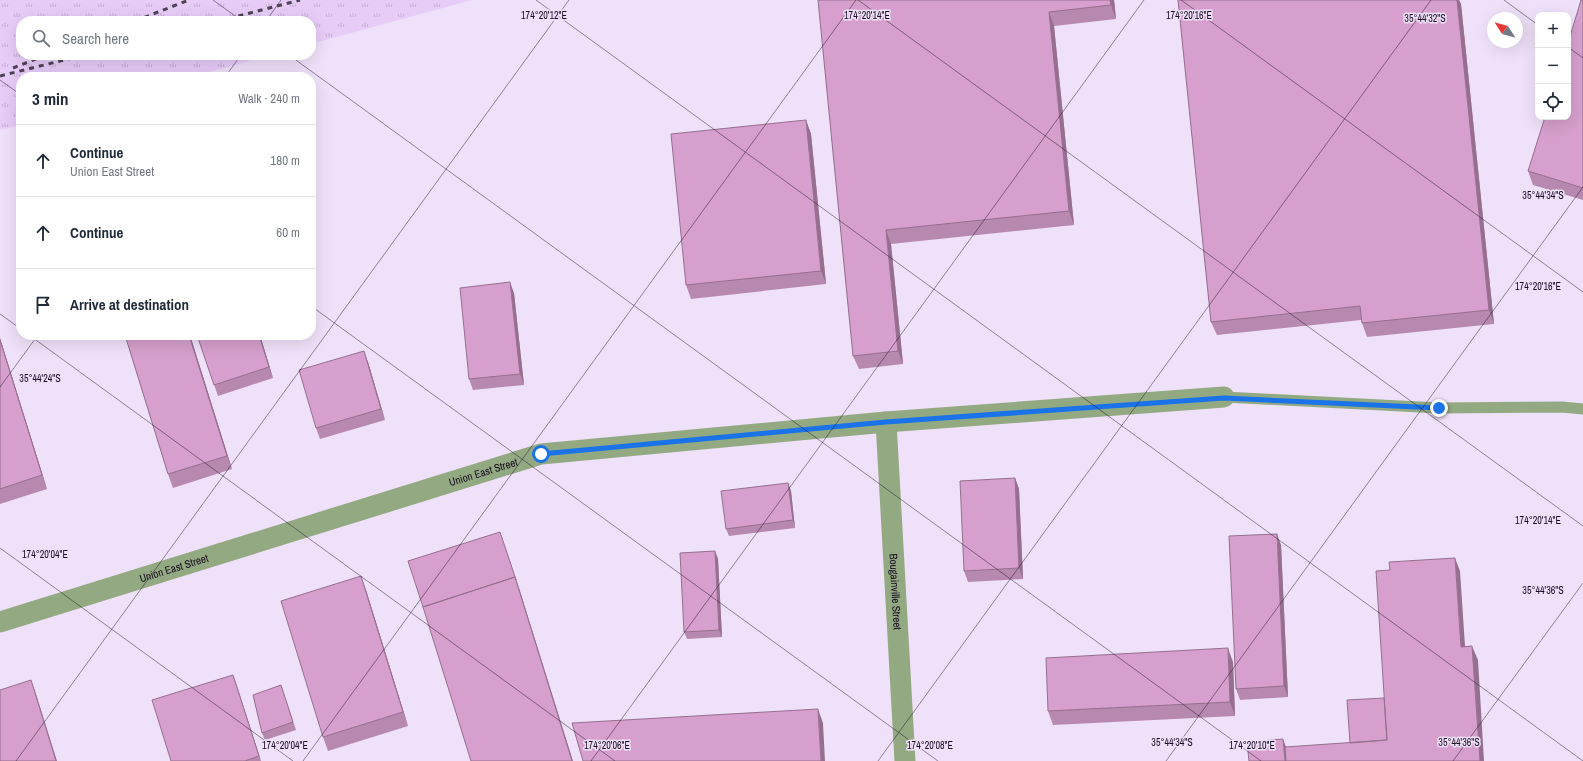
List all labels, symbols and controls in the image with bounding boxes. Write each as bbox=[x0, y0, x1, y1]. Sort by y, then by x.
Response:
text: 174°20'12"E bbox=[521, 9, 567, 22]
text: 174°20'14"E bbox=[844, 9, 890, 22]
text: 174°20'16"E bbox=[1166, 9, 1212, 22]
text: 35°44'32"S bbox=[1404, 12, 1446, 25]
north arrow bbox=[1487, 12, 1523, 48]
map controls bbox=[1535, 12, 1571, 120]
button: + bbox=[1535, 12, 1571, 48]
search box bbox=[16, 16, 316, 60]
icon: search bbox=[30, 27, 52, 49]
text: Search here bbox=[62, 28, 129, 49]
button: − bbox=[1535, 48, 1571, 84]
button: locate bbox=[1535, 84, 1571, 120]
text: 3 min bbox=[32, 87, 68, 110]
text: Walk · 240 m bbox=[238, 90, 300, 107]
text: Continue bbox=[70, 142, 123, 163]
icon: ahead bbox=[32, 150, 54, 172]
text: 180 m bbox=[270, 152, 300, 169]
text: Union East Street bbox=[70, 163, 154, 180]
text: 35°44'34"S bbox=[1522, 189, 1564, 202]
icon: ahead bbox=[32, 222, 54, 244]
text: Continue bbox=[70, 222, 123, 243]
text: 60 m bbox=[276, 224, 300, 241]
text: 174°20'16"E bbox=[1515, 280, 1561, 293]
icon: arrive bbox=[32, 294, 54, 316]
text: Arrive at destination bbox=[70, 294, 189, 315]
text: 35°44'24"S bbox=[19, 372, 61, 385]
route end bbox=[1430, 399, 1448, 417]
route start bbox=[532, 445, 550, 463]
street label: Union East Street bbox=[447, 455, 520, 489]
text: 174°20'14"E bbox=[1515, 514, 1561, 527]
text: 174°20'04"E bbox=[22, 548, 68, 561]
street label: Union East Street bbox=[138, 551, 210, 585]
street label: Bougainville Street bbox=[886, 553, 905, 631]
text: 35°44'36"S bbox=[1522, 584, 1564, 597]
text: 35°44'34"S bbox=[1151, 736, 1193, 749]
text: 35°44'36"S bbox=[1438, 736, 1480, 749]
text: 174°20'04"E bbox=[262, 739, 308, 752]
text: 174°20'06"E bbox=[584, 739, 630, 752]
text: 174°20'08"E bbox=[907, 739, 953, 752]
text: 174°20'10"E bbox=[1229, 739, 1275, 752]

